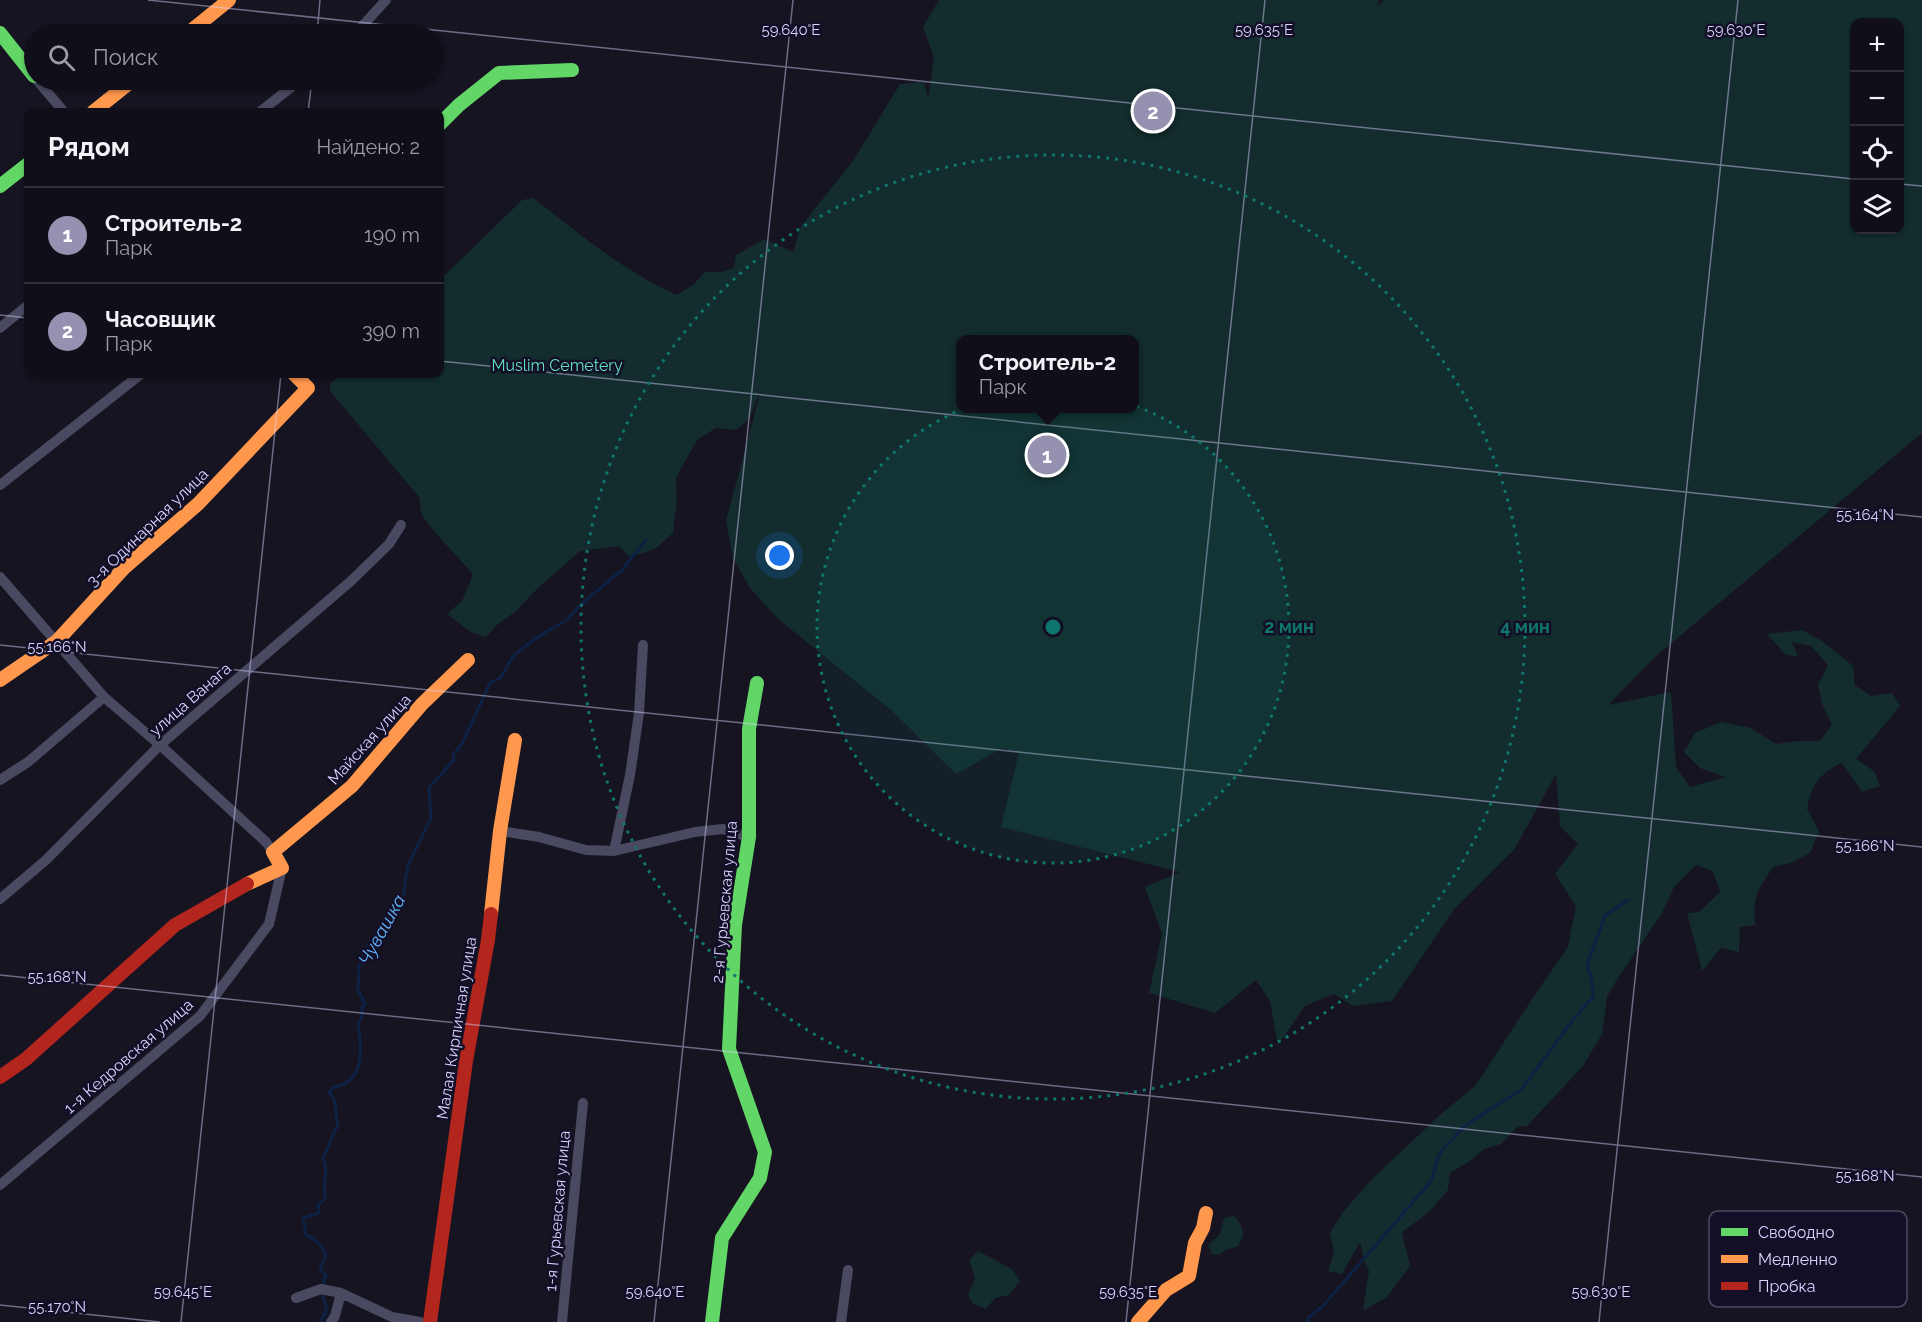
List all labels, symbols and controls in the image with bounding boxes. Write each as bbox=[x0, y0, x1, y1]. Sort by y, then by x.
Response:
map controls bbox=[1850, 18, 1904, 234]
button: + bbox=[1850, 18, 1904, 72]
text: 59.640°E bbox=[761, 21, 821, 39]
text: 59.635°E bbox=[1235, 21, 1293, 39]
text: 59.630°E bbox=[1707, 21, 1765, 39]
search box bbox=[24, 24, 444, 90]
icon: search bbox=[45, 41, 78, 74]
text: Поиск bbox=[93, 44, 158, 70]
button: − bbox=[1850, 72, 1904, 126]
pin: 2 bbox=[1134, 88, 1172, 134]
button: locate bbox=[1850, 126, 1904, 180]
text: Рядом bbox=[48, 132, 130, 162]
text: Найдено: 2 bbox=[316, 135, 420, 159]
button: layers bbox=[1850, 180, 1904, 234]
text: Строитель-2 bbox=[105, 210, 242, 236]
text: 1 bbox=[63, 223, 72, 247]
text: 190 m bbox=[364, 223, 420, 247]
text: Парк bbox=[105, 236, 153, 260]
text: Часовщик bbox=[105, 306, 216, 332]
text: 2 bbox=[62, 319, 73, 343]
text: 390 m bbox=[362, 319, 420, 343]
text: Парк bbox=[105, 332, 153, 356]
popup bbox=[956, 335, 1139, 413]
text: Строитель-2 bbox=[979, 349, 1116, 375]
park label: Muslim Cemetery bbox=[491, 356, 623, 375]
text: Парк bbox=[979, 375, 1027, 399]
pin: 1 bbox=[1028, 432, 1066, 478]
street label: 3-я Одинарная улица bbox=[83, 464, 212, 590]
text: 55.164°N bbox=[1836, 506, 1894, 524]
your location bbox=[765, 541, 794, 570]
text: 2 мин bbox=[1264, 616, 1314, 637]
text: 4 мин bbox=[1500, 616, 1550, 637]
centre of rings bbox=[1043, 617, 1063, 637]
text: 55.166°N bbox=[27, 638, 87, 656]
street label: улица Ванага bbox=[146, 659, 235, 740]
street label: Майская улица bbox=[324, 690, 415, 788]
street label: 2-я Гурьевская улица bbox=[708, 820, 741, 984]
text: 55.166°N bbox=[1835, 837, 1895, 855]
water label: Чувашка bbox=[354, 891, 410, 969]
street label: Малая Кирпичная улица bbox=[433, 935, 480, 1121]
text: 55.168°N bbox=[27, 968, 87, 986]
street label: 1-я Кедровская улица bbox=[60, 995, 197, 1118]
street label: 1-я Гурьевская улица bbox=[541, 1130, 574, 1292]
text: 55.168°N bbox=[1835, 1167, 1895, 1185]
legend bbox=[1709, 1211, 1907, 1307]
text: Свободно bbox=[1758, 1223, 1834, 1242]
text: Медленно bbox=[1758, 1250, 1837, 1269]
text: Пробка bbox=[1758, 1277, 1816, 1296]
text: 59.645°E bbox=[154, 1283, 212, 1301]
text: 59.640°E bbox=[625, 1283, 685, 1301]
text: 59.635°E bbox=[1099, 1283, 1157, 1301]
text: 59.630°E bbox=[1572, 1283, 1630, 1301]
text: 55.170°N bbox=[28, 1298, 86, 1316]

